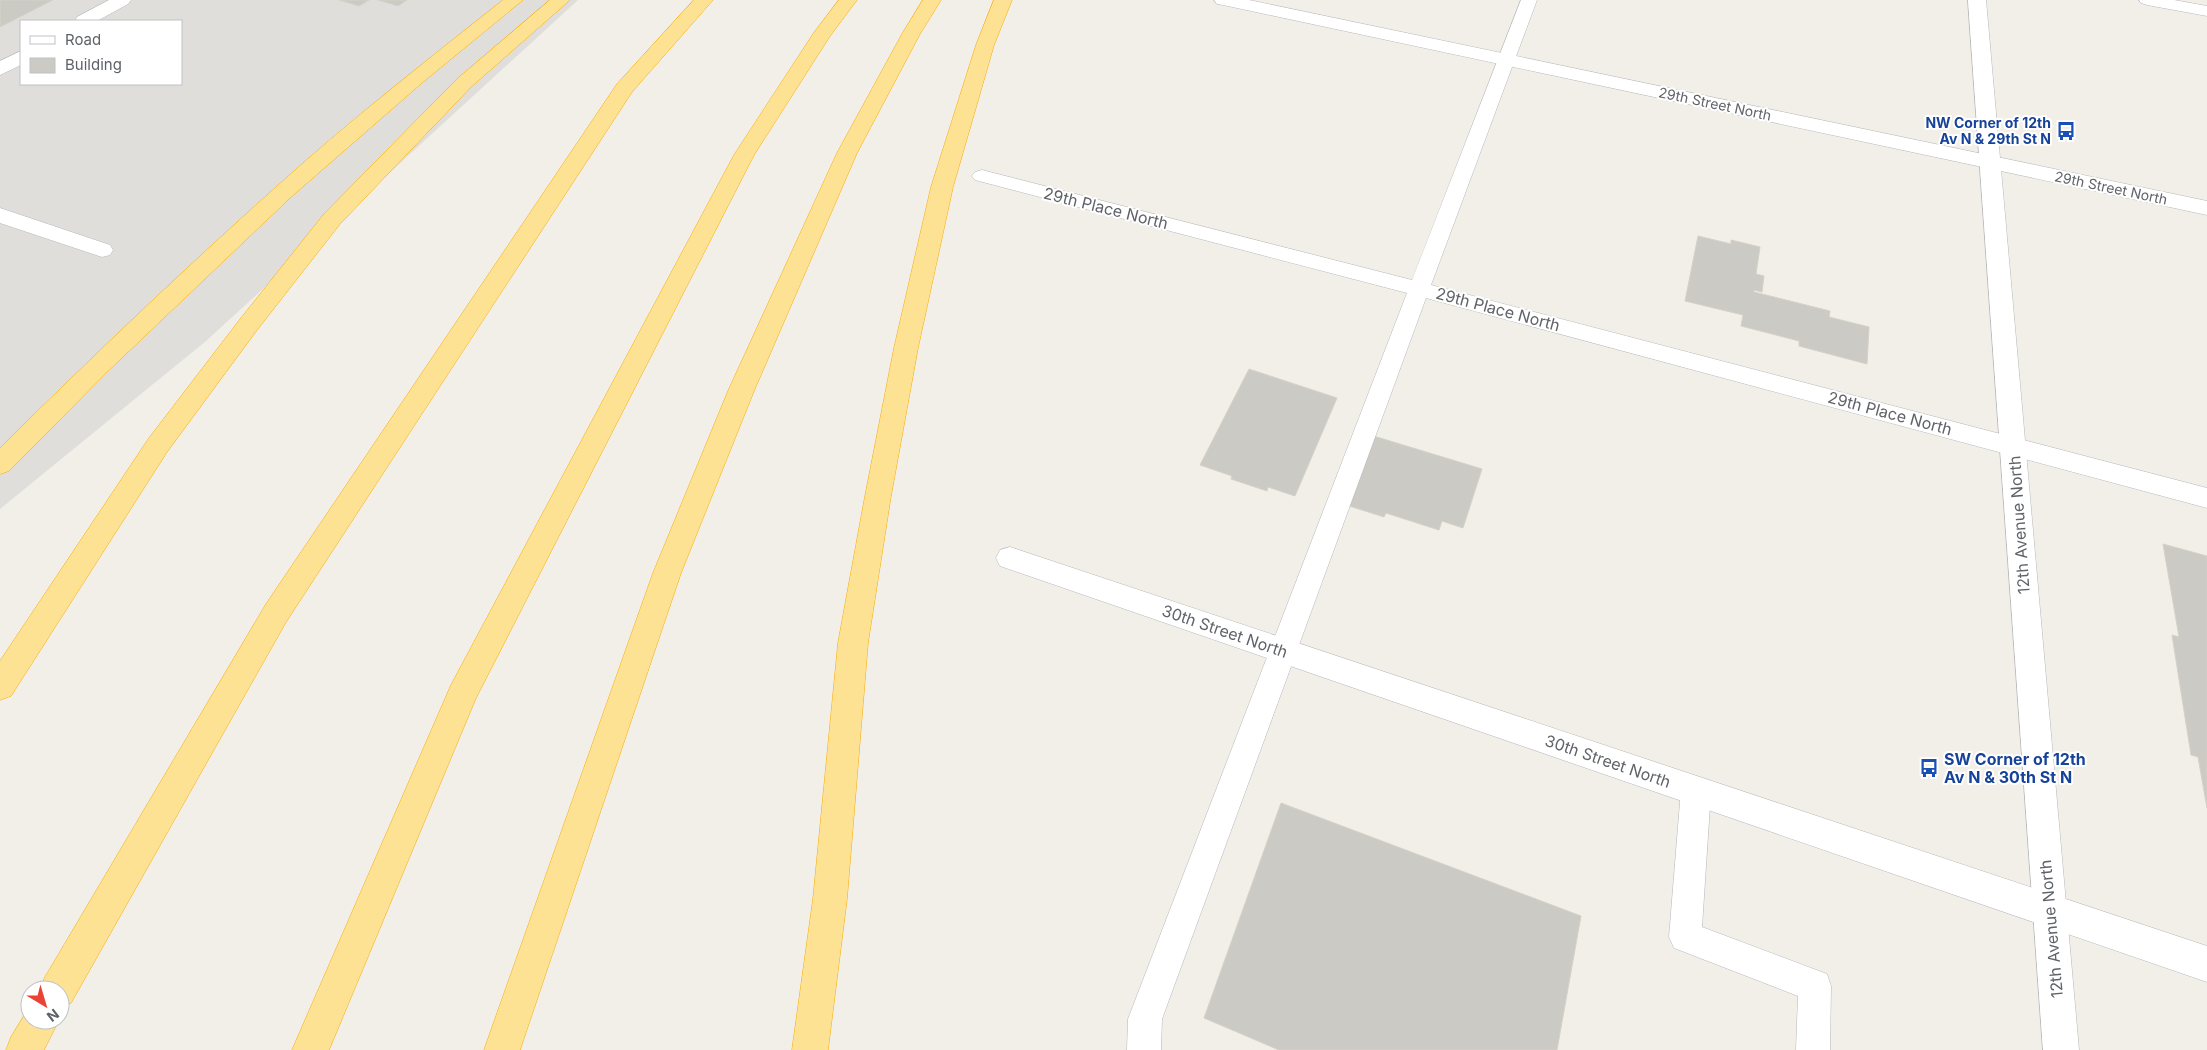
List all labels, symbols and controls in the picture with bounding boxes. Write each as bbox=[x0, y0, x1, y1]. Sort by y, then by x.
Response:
legend bbox=[20, 20, 182, 85]
text: Road bbox=[65, 30, 101, 49]
text: Building bbox=[65, 55, 122, 74]
street label: 29th Street North bbox=[1657, 83, 1773, 124]
place label: NW Corner of 12th Av N & 29th St N bbox=[1925, 114, 2051, 147]
bus stop icon: NW Corner of 12th Av N & 29th St N bbox=[2055, 120, 2077, 142]
street label: 29th Street North bbox=[2053, 167, 2169, 208]
street label: 29th Place North bbox=[1042, 183, 1170, 233]
street label: 29th Place North bbox=[1434, 283, 1562, 335]
street label: 29th Place North bbox=[1826, 387, 1954, 439]
street label: 12th Avenue North bbox=[2004, 455, 2034, 595]
street label: 30th Street North bbox=[1159, 600, 1291, 662]
street label: 30th Street North bbox=[1542, 730, 1674, 792]
place label: SW Corner of 12th Av N & 30th St N bbox=[1944, 749, 2086, 787]
bus stop icon: SW Corner of 12th Av N & 30th St N bbox=[1918, 757, 1940, 779]
street label: 12th Avenue North bbox=[2035, 859, 2067, 999]
north arrow bbox=[20, 980, 70, 1030]
text: N bbox=[44, 1006, 63, 1026]

